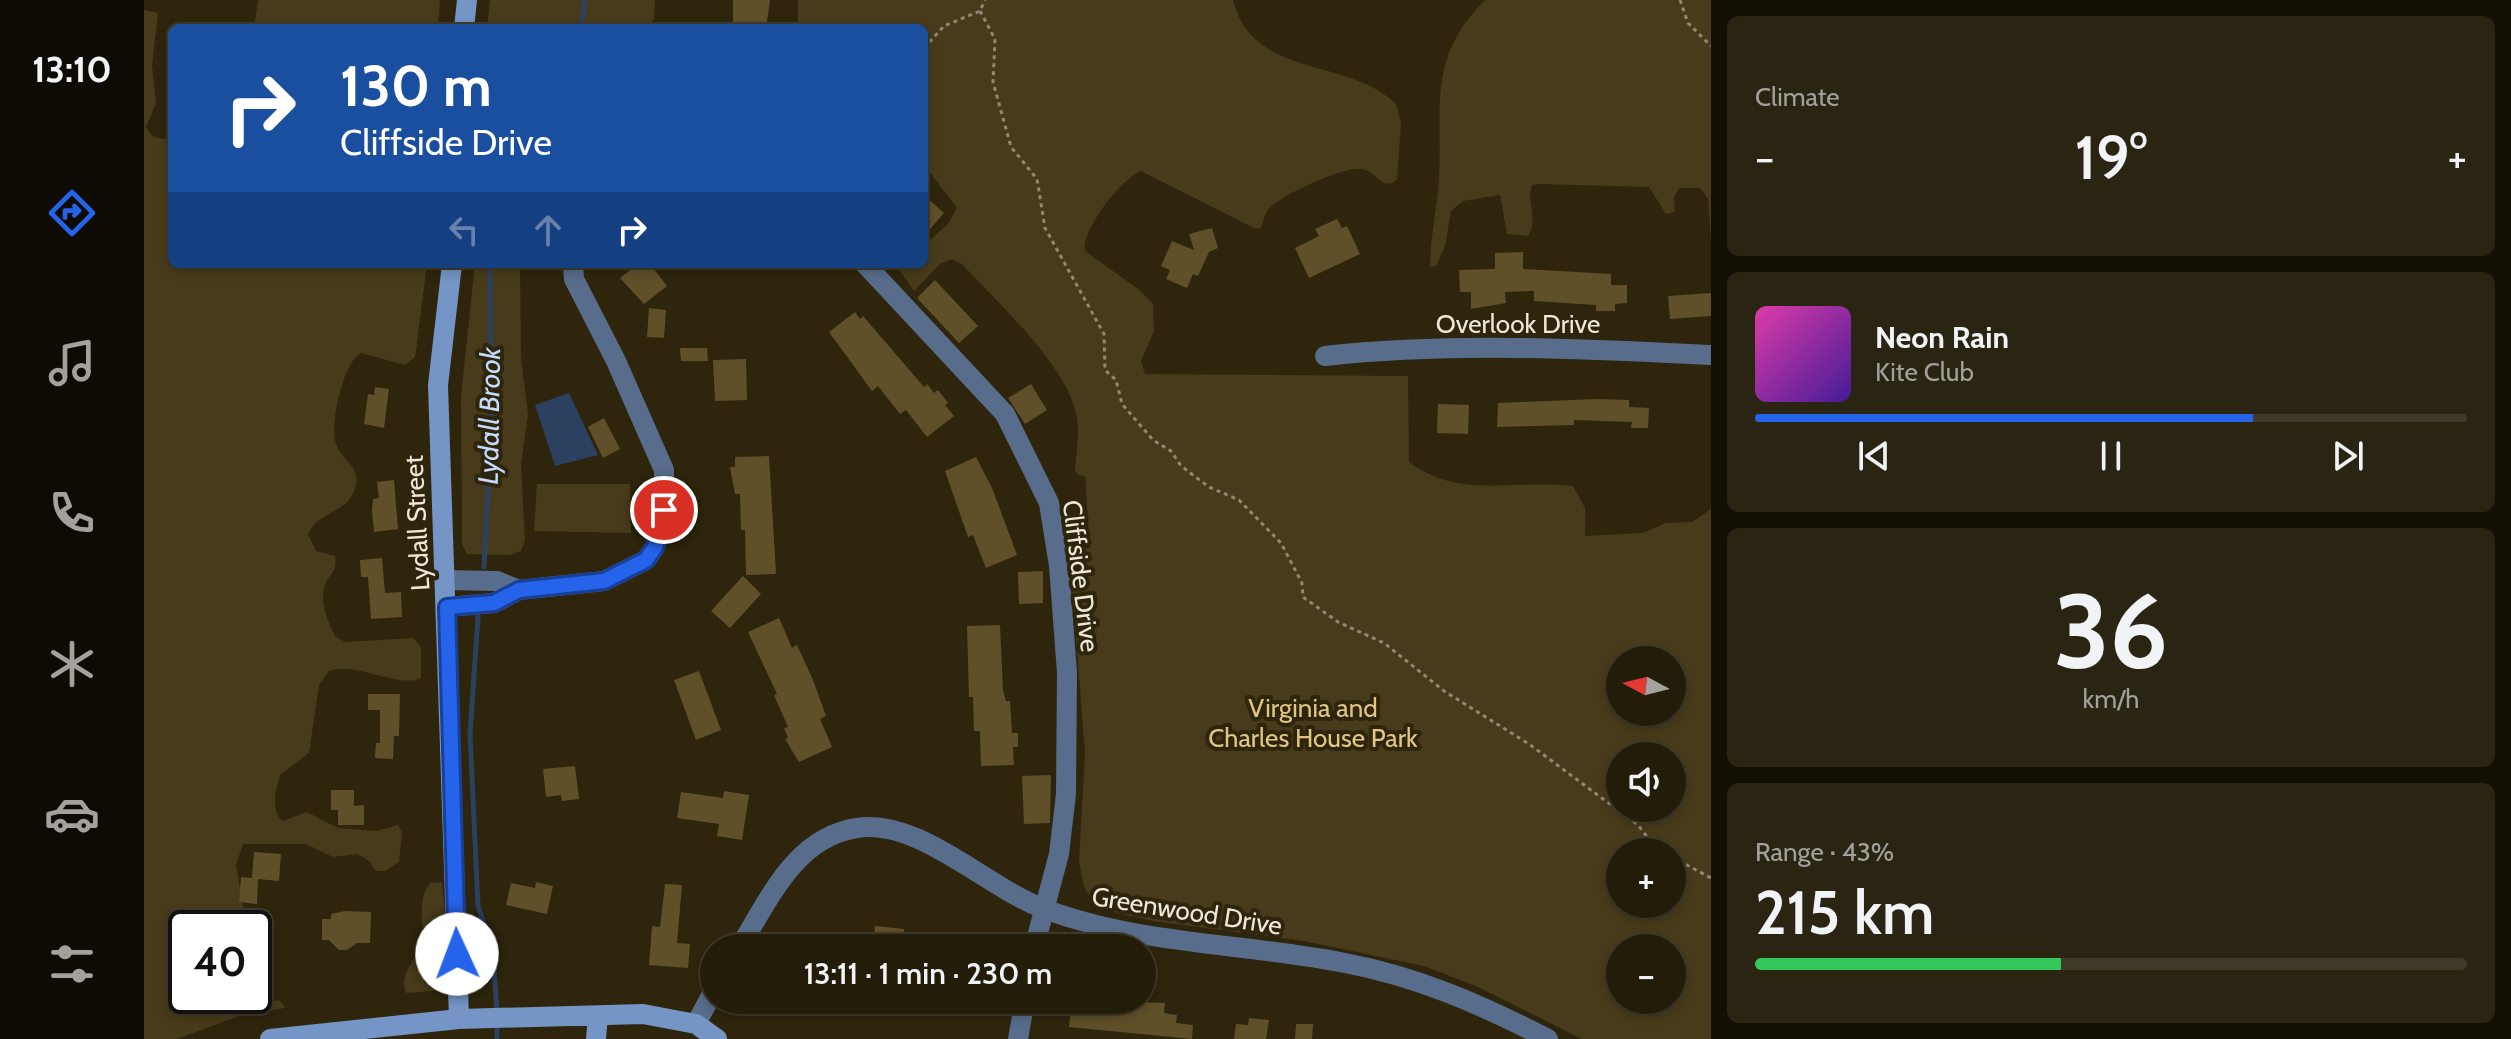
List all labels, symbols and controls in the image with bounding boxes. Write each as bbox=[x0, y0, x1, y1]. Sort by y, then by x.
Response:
text: 13:10 bbox=[32, 47, 112, 91]
text: 130 m bbox=[340, 52, 492, 120]
icon: right bbox=[208, 56, 312, 160]
text: Climate bbox=[1755, 81, 1840, 113]
text: Cliffside Drive bbox=[340, 120, 552, 164]
text: 19° bbox=[2075, 121, 2147, 194]
text: − bbox=[1755, 131, 1774, 184]
text: + bbox=[2448, 131, 2467, 184]
icon: directions bbox=[44, 185, 100, 241]
icon: left bbox=[442, 208, 486, 252]
icon: ahead bbox=[526, 208, 570, 252]
icon: right bbox=[610, 208, 654, 252]
street label: Overlook Drive bbox=[1436, 308, 1600, 340]
text: Neon Rain bbox=[1875, 319, 2009, 356]
icon: music bbox=[44, 335, 100, 391]
water label: Lydall Brook bbox=[471, 346, 507, 485]
text: Kite Club bbox=[1875, 356, 1974, 388]
icon: previous bbox=[1852, 434, 1896, 478]
icon: pause bbox=[2089, 434, 2133, 478]
icon: next bbox=[2326, 434, 2370, 478]
street label: Lydall Street bbox=[397, 454, 437, 592]
pin bbox=[630, 476, 698, 544]
icon: phone bbox=[44, 485, 100, 541]
icon: arrive bbox=[642, 488, 686, 532]
street label: Cliffside Drive bbox=[1056, 498, 1106, 654]
text: 36 bbox=[2054, 568, 2168, 694]
icon: climate bbox=[44, 636, 100, 692]
north arrow bbox=[1606, 646, 1686, 726]
map controls bbox=[1606, 646, 1686, 1014]
text: km/h bbox=[2083, 683, 2139, 715]
park label: Virginia and Charles House Park bbox=[1208, 692, 1418, 754]
button: sound bbox=[1606, 742, 1686, 822]
icon: car bbox=[44, 786, 100, 842]
text: Range · 43% bbox=[1755, 836, 1894, 868]
button: + bbox=[1606, 838, 1686, 918]
text: 215 km bbox=[1755, 876, 1934, 949]
street label: Greenwood Drive bbox=[1090, 880, 1284, 942]
speed limit sign: 40 bbox=[168, 910, 272, 1014]
position arrow bbox=[415, 912, 499, 996]
button: − bbox=[1606, 934, 1686, 1014]
icon: filters bbox=[44, 936, 100, 992]
text: 13:11 · 1 min · 230 m bbox=[804, 955, 1052, 992]

